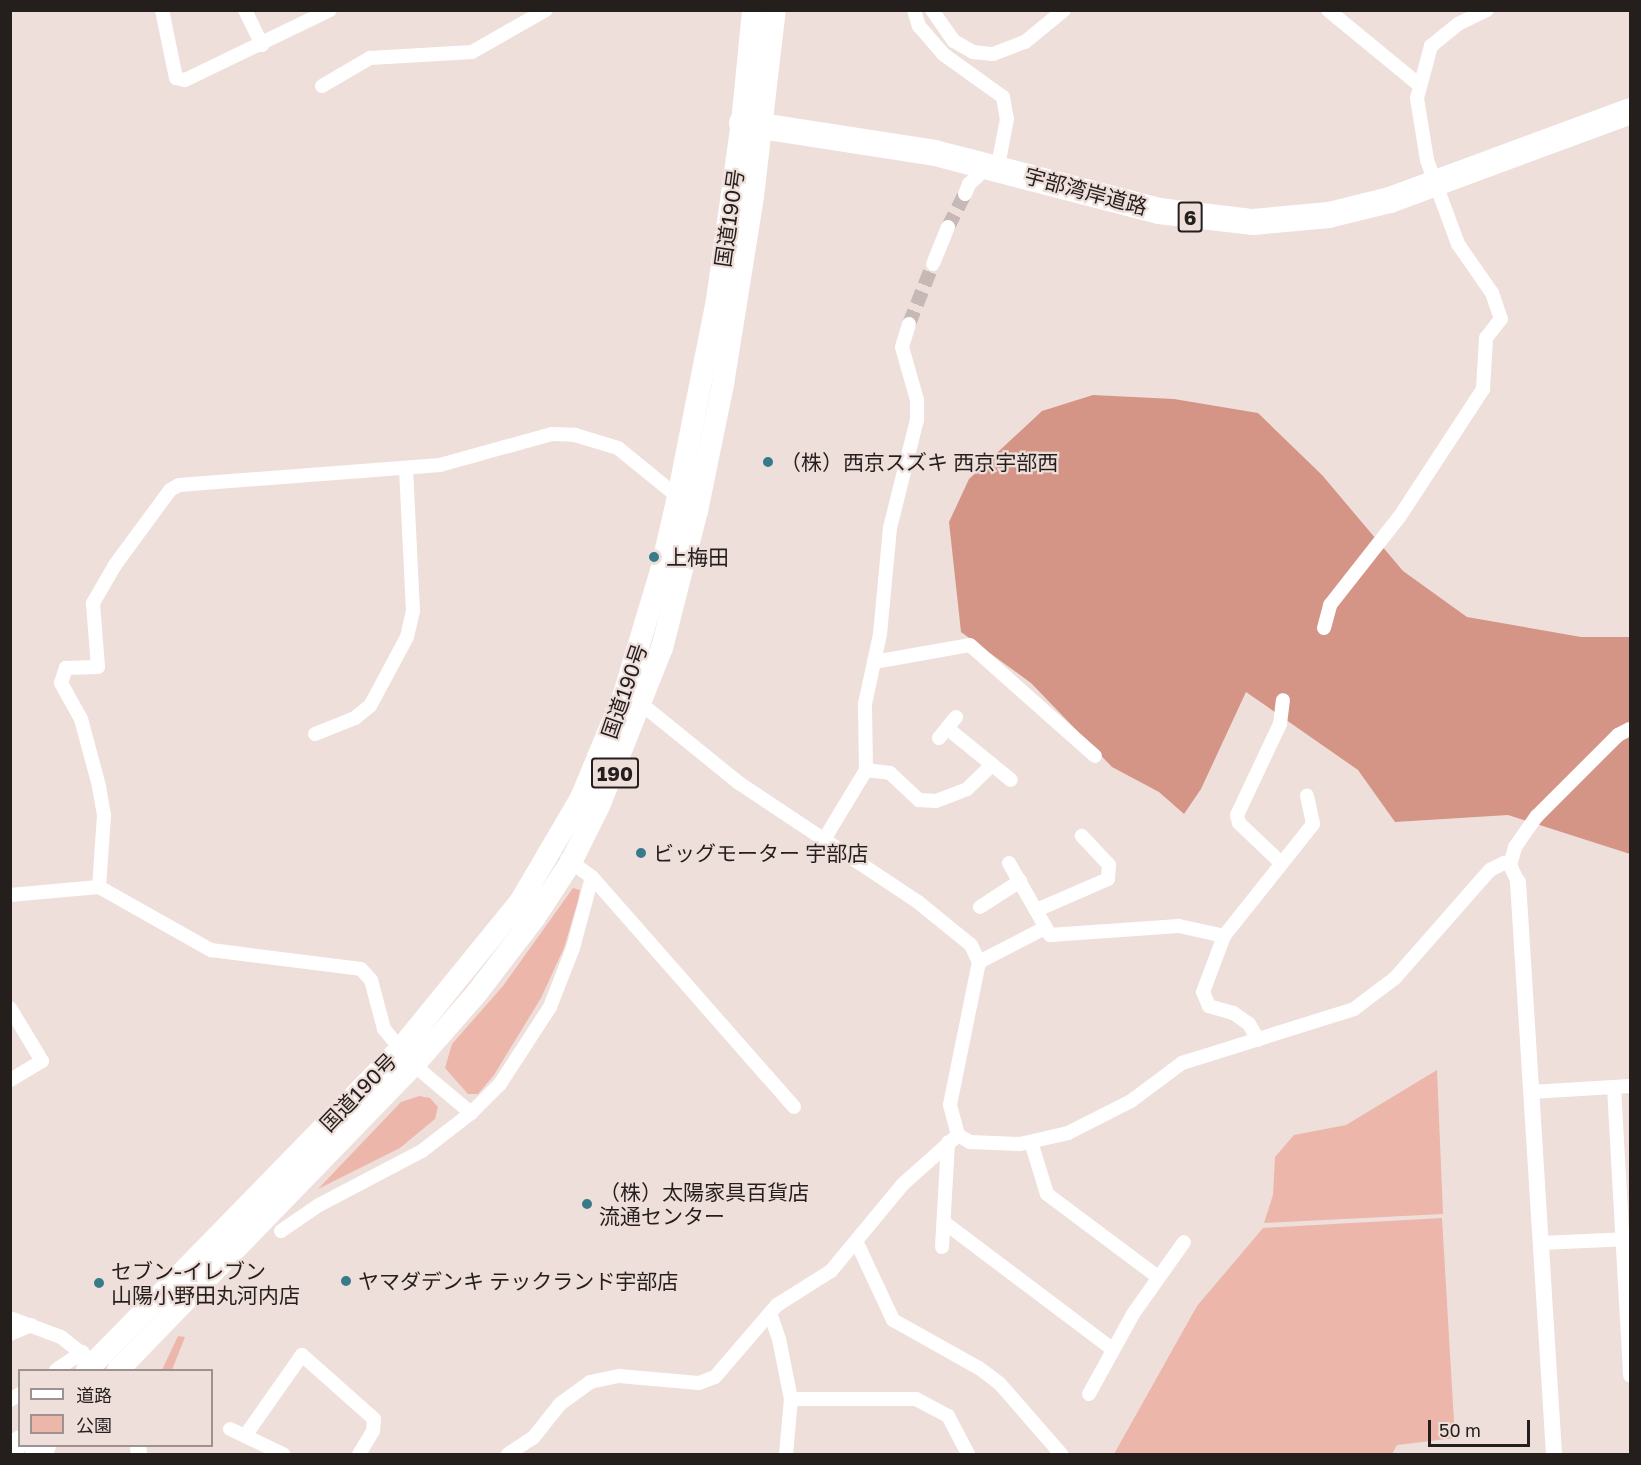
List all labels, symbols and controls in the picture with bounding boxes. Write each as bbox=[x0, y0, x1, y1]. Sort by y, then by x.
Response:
street label: 宇部湾岸道路 bbox=[1022, 163, 1150, 219]
street label: 国道190号 bbox=[710, 167, 748, 269]
road number: 6 bbox=[1176, 200, 1204, 234]
place label: （株）西京スズキ 西京宇部西 bbox=[780, 449, 1058, 475]
marker: （株）西京スズキ 西京宇部西 bbox=[761, 455, 775, 469]
place label: 上梅田 bbox=[666, 544, 729, 570]
marker: 上梅田 bbox=[647, 550, 661, 564]
street label: 国道190号 bbox=[596, 640, 652, 742]
road number: 190 bbox=[591, 756, 639, 790]
place label: ビッグモーター 宇部店 bbox=[653, 840, 868, 866]
marker: ビッグモーター 宇部店 bbox=[634, 846, 648, 860]
street label: 国道190号 bbox=[315, 1048, 401, 1136]
place label: （株）太陽家具百貨店 流通センター bbox=[599, 1179, 809, 1229]
marker: （株）太陽家具百貨店 流通センター bbox=[580, 1197, 594, 1211]
place label: セブン-イレブン 山陽小野田丸河内店 bbox=[111, 1258, 300, 1308]
place label: ヤマダデンキ テックランド宇部店 bbox=[358, 1268, 678, 1294]
marker: ヤマダデンキ テックランド宇部店 bbox=[339, 1274, 353, 1288]
marker: セブン-イレブン 山陽小野田丸河内店 bbox=[92, 1276, 106, 1290]
legend bbox=[18, 1369, 213, 1447]
text: 道路 bbox=[76, 1384, 112, 1406]
scale bar bbox=[1431, 1408, 1533, 1446]
text: 公園 bbox=[76, 1414, 112, 1436]
text: 50 m bbox=[1439, 1419, 1481, 1441]

